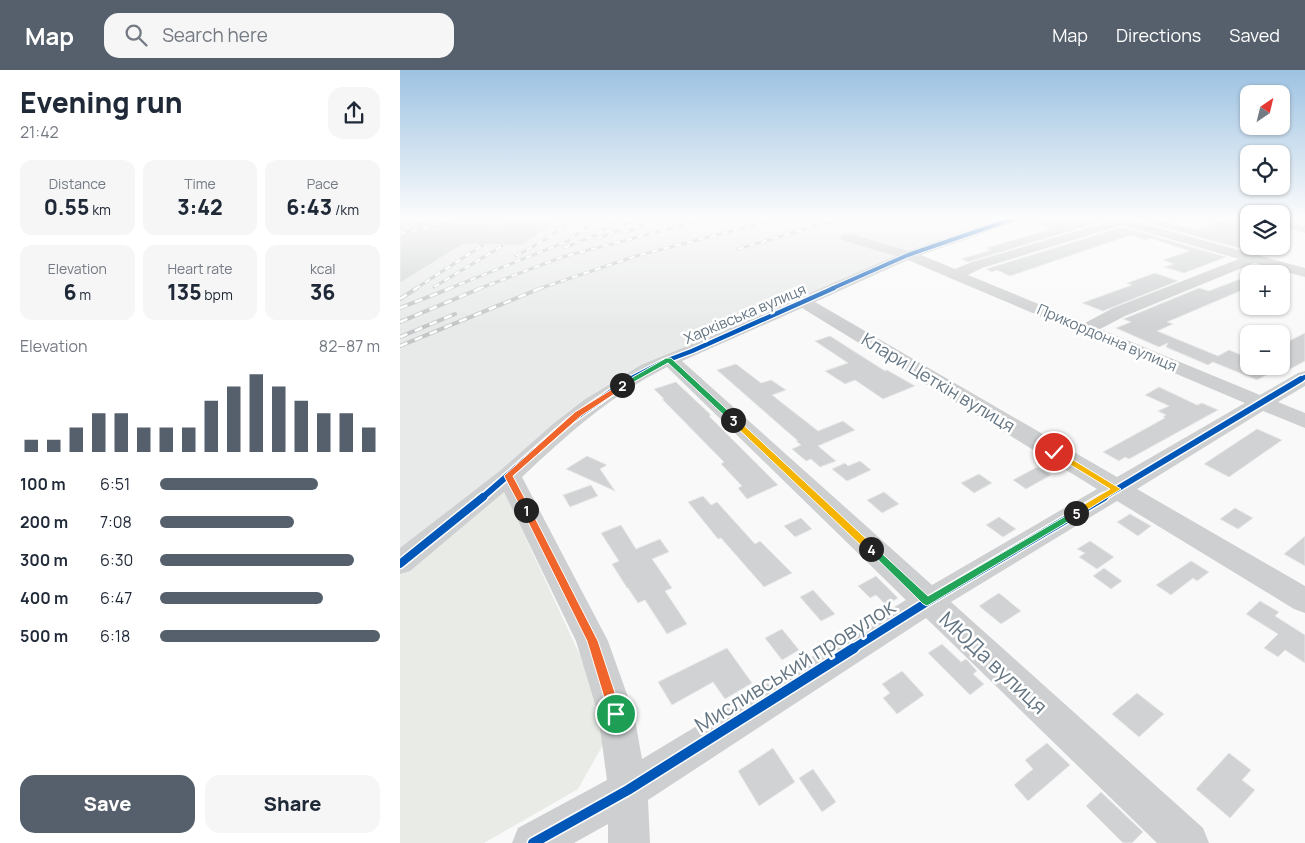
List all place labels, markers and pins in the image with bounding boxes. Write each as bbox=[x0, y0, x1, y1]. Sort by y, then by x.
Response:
pin: 2 bbox=[610, 372, 634, 398]
pin: 3 bbox=[720, 408, 746, 432]
pin bbox=[1033, 431, 1075, 473]
pin: 1 bbox=[514, 498, 538, 522]
pin: 5 bbox=[1064, 500, 1088, 526]
pin: 4 bbox=[858, 536, 884, 562]
pin bbox=[595, 693, 637, 735]

